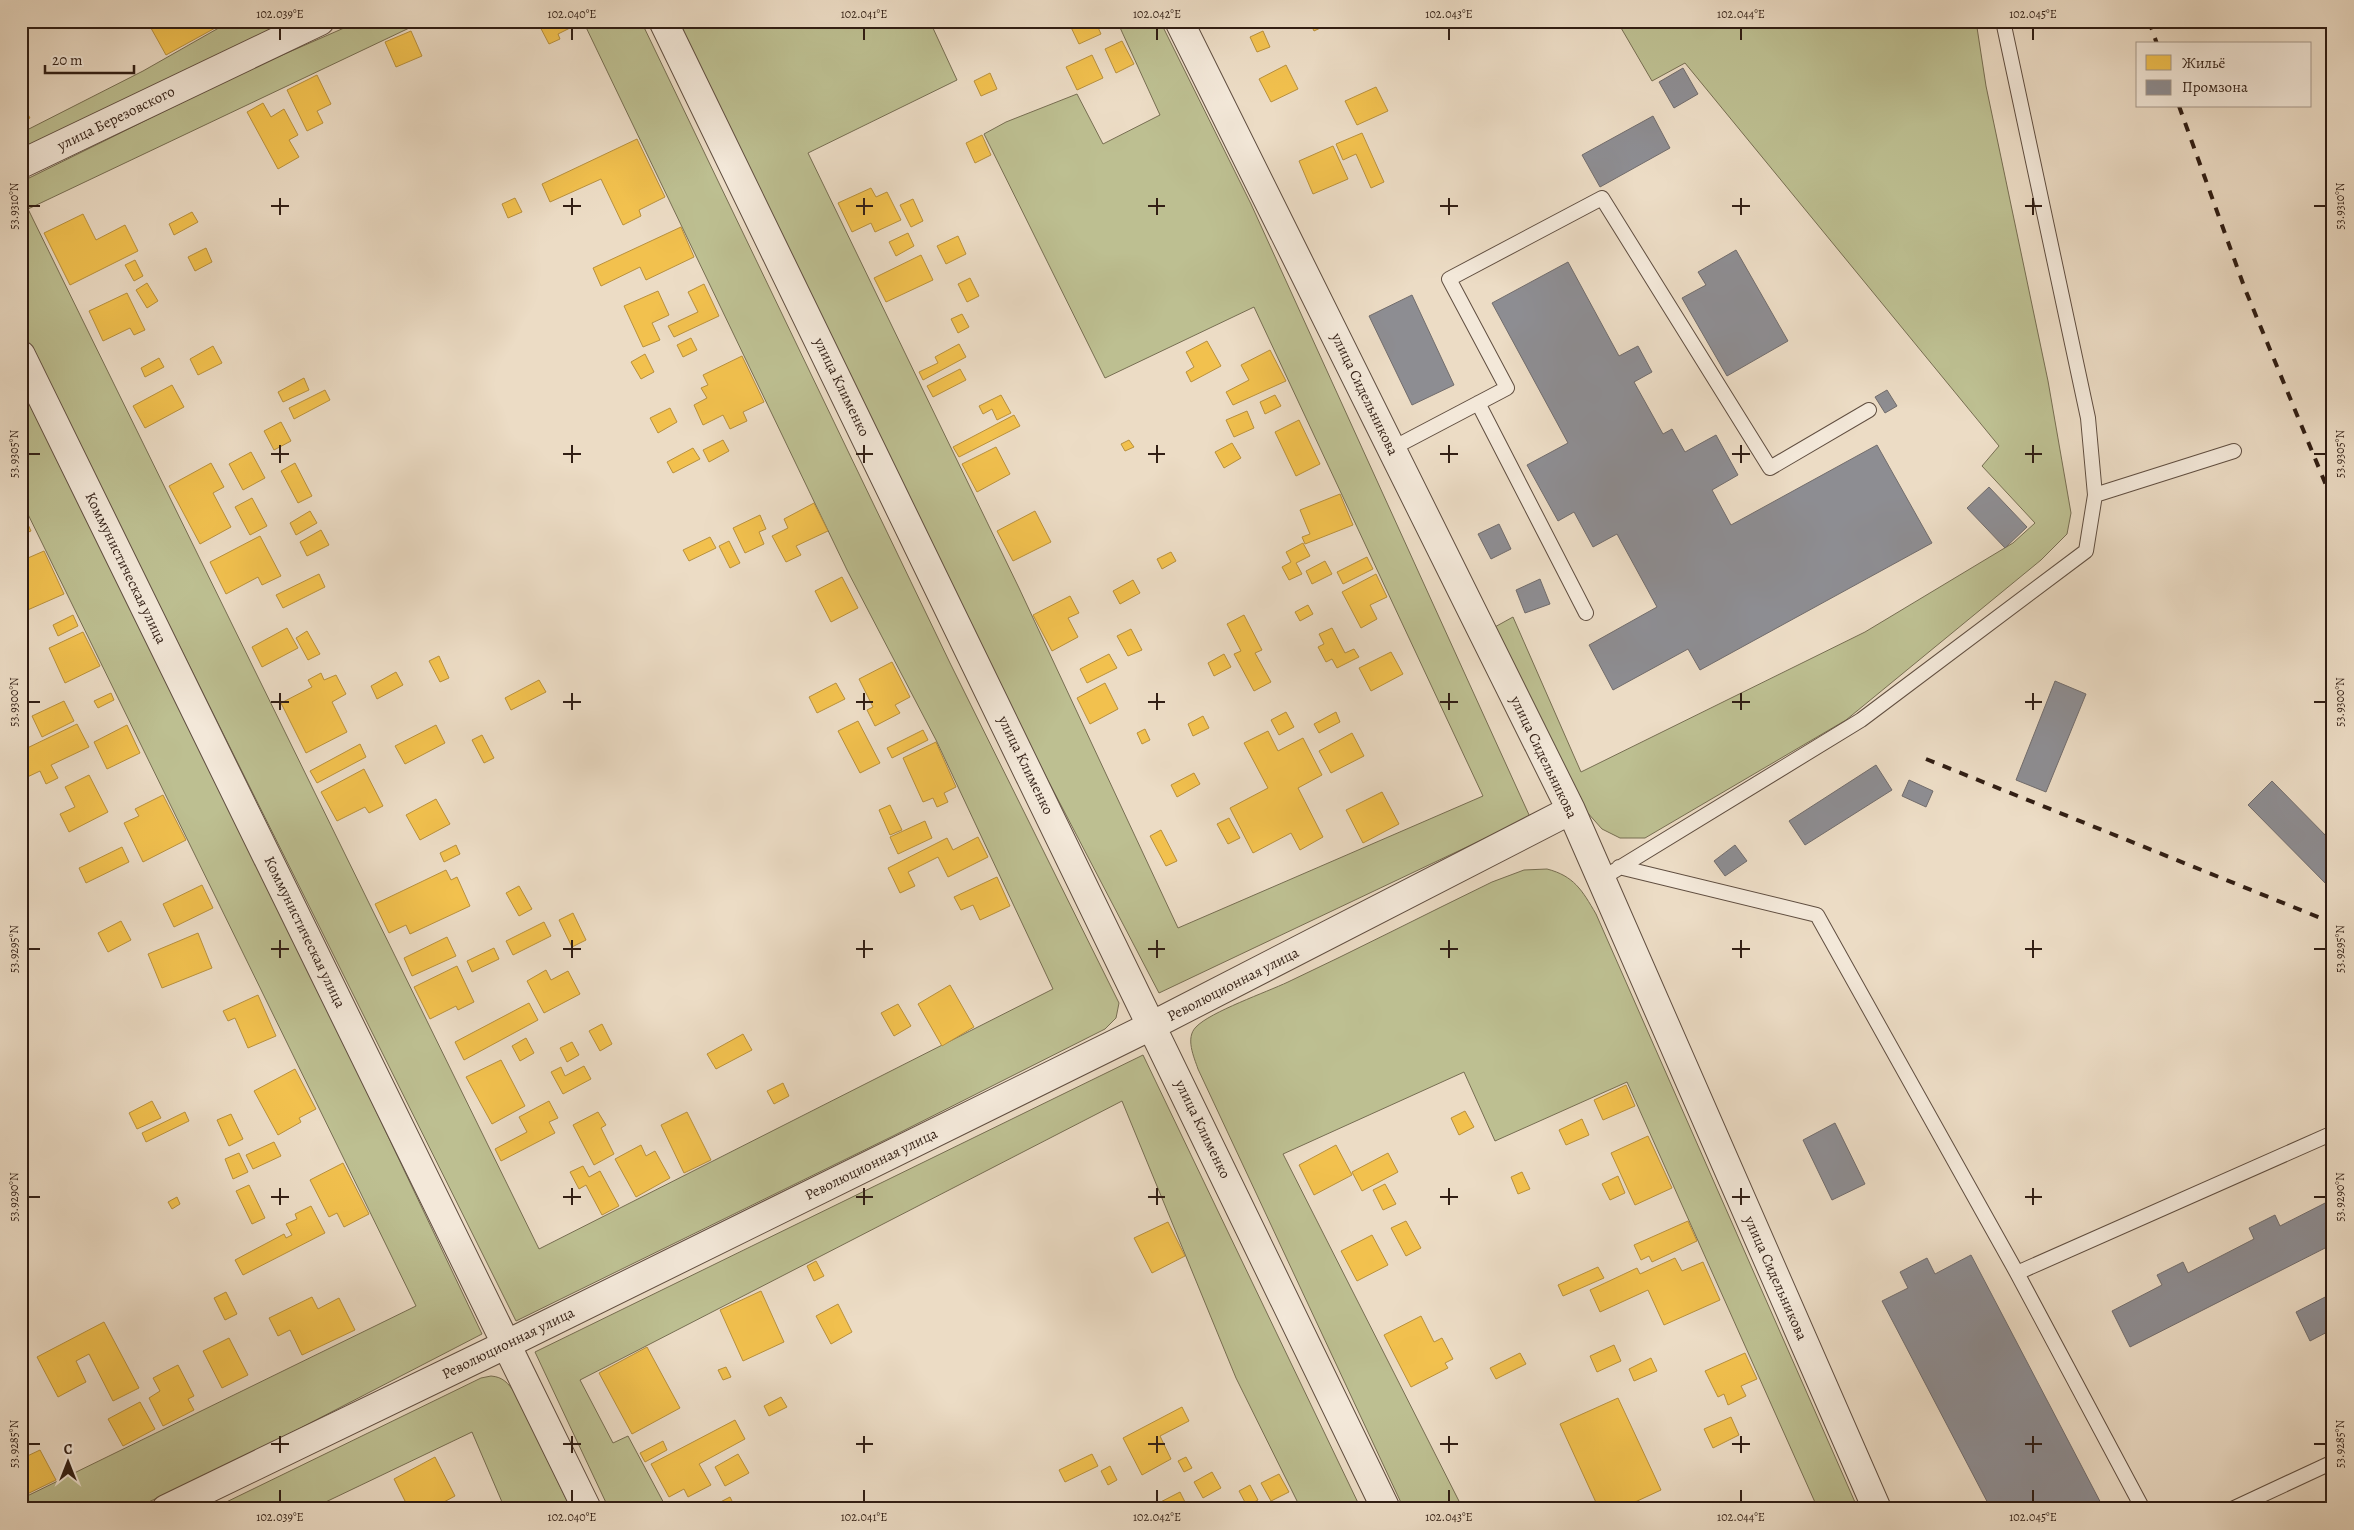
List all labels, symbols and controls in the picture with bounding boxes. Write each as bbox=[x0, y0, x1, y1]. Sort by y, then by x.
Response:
text: 102.039°E bbox=[256, 6, 304, 22]
text: 102.040°E bbox=[548, 6, 596, 22]
text: 102.041°E bbox=[841, 6, 887, 22]
text: 102.042°E bbox=[1133, 6, 1181, 22]
text: 102.043°E bbox=[1425, 6, 1473, 22]
text: 102.044°E bbox=[1717, 6, 1765, 22]
text: 102.045°E bbox=[2009, 6, 2057, 22]
scale bar bbox=[45, 42, 134, 74]
legend bbox=[2136, 42, 2312, 108]
text: 20 m bbox=[52, 50, 83, 70]
text: Жильё bbox=[2182, 53, 2225, 73]
text: Промзона bbox=[2182, 77, 2248, 97]
street label: улица Березовского bbox=[53, 81, 178, 156]
text: 53.9310°N bbox=[6, 182, 22, 230]
text: 53.9310°N bbox=[2332, 182, 2348, 230]
street label: улица Сидельникова bbox=[1326, 328, 1403, 459]
street label: улица Клименко bbox=[809, 333, 875, 440]
text: 53.9305°N bbox=[6, 430, 22, 478]
text: 53.9305°N bbox=[2332, 430, 2348, 478]
street label: Коммунистическая улица bbox=[81, 489, 172, 647]
text: 53.9300°N bbox=[6, 677, 22, 727]
text: 53.9300°N bbox=[2332, 677, 2348, 727]
street label: улица Сидельникова bbox=[1505, 691, 1582, 822]
street label: улица Клименко bbox=[993, 711, 1059, 818]
street label: Коммунистическая улица bbox=[260, 853, 351, 1011]
text: 53.9295°N bbox=[6, 925, 22, 973]
text: 53.9295°N bbox=[2332, 925, 2348, 973]
street label: Революционная улица bbox=[1164, 942, 1302, 1026]
street label: улица Клименко bbox=[1170, 1075, 1236, 1182]
street label: Революционная улица bbox=[801, 1123, 941, 1205]
text: 53.9290°N bbox=[6, 1172, 22, 1222]
text: 53.9290°N bbox=[2332, 1172, 2348, 1222]
street label: улица Сидельникова bbox=[1739, 1212, 1812, 1343]
street label: Революционная улица bbox=[438, 1302, 578, 1384]
text: 53.9285°N bbox=[6, 1420, 22, 1468]
text: 53.9285°N bbox=[2332, 1420, 2348, 1468]
north arrow bbox=[42, 1438, 92, 1488]
text: С bbox=[64, 1440, 73, 1459]
text: 102.039°E bbox=[256, 1509, 304, 1525]
text: 102.040°E bbox=[548, 1509, 596, 1525]
text: 102.041°E bbox=[841, 1509, 887, 1525]
text: 102.042°E bbox=[1133, 1509, 1181, 1525]
text: 102.043°E bbox=[1425, 1509, 1473, 1525]
text: 102.044°E bbox=[1717, 1509, 1765, 1525]
text: 102.045°E bbox=[2009, 1509, 2057, 1525]

